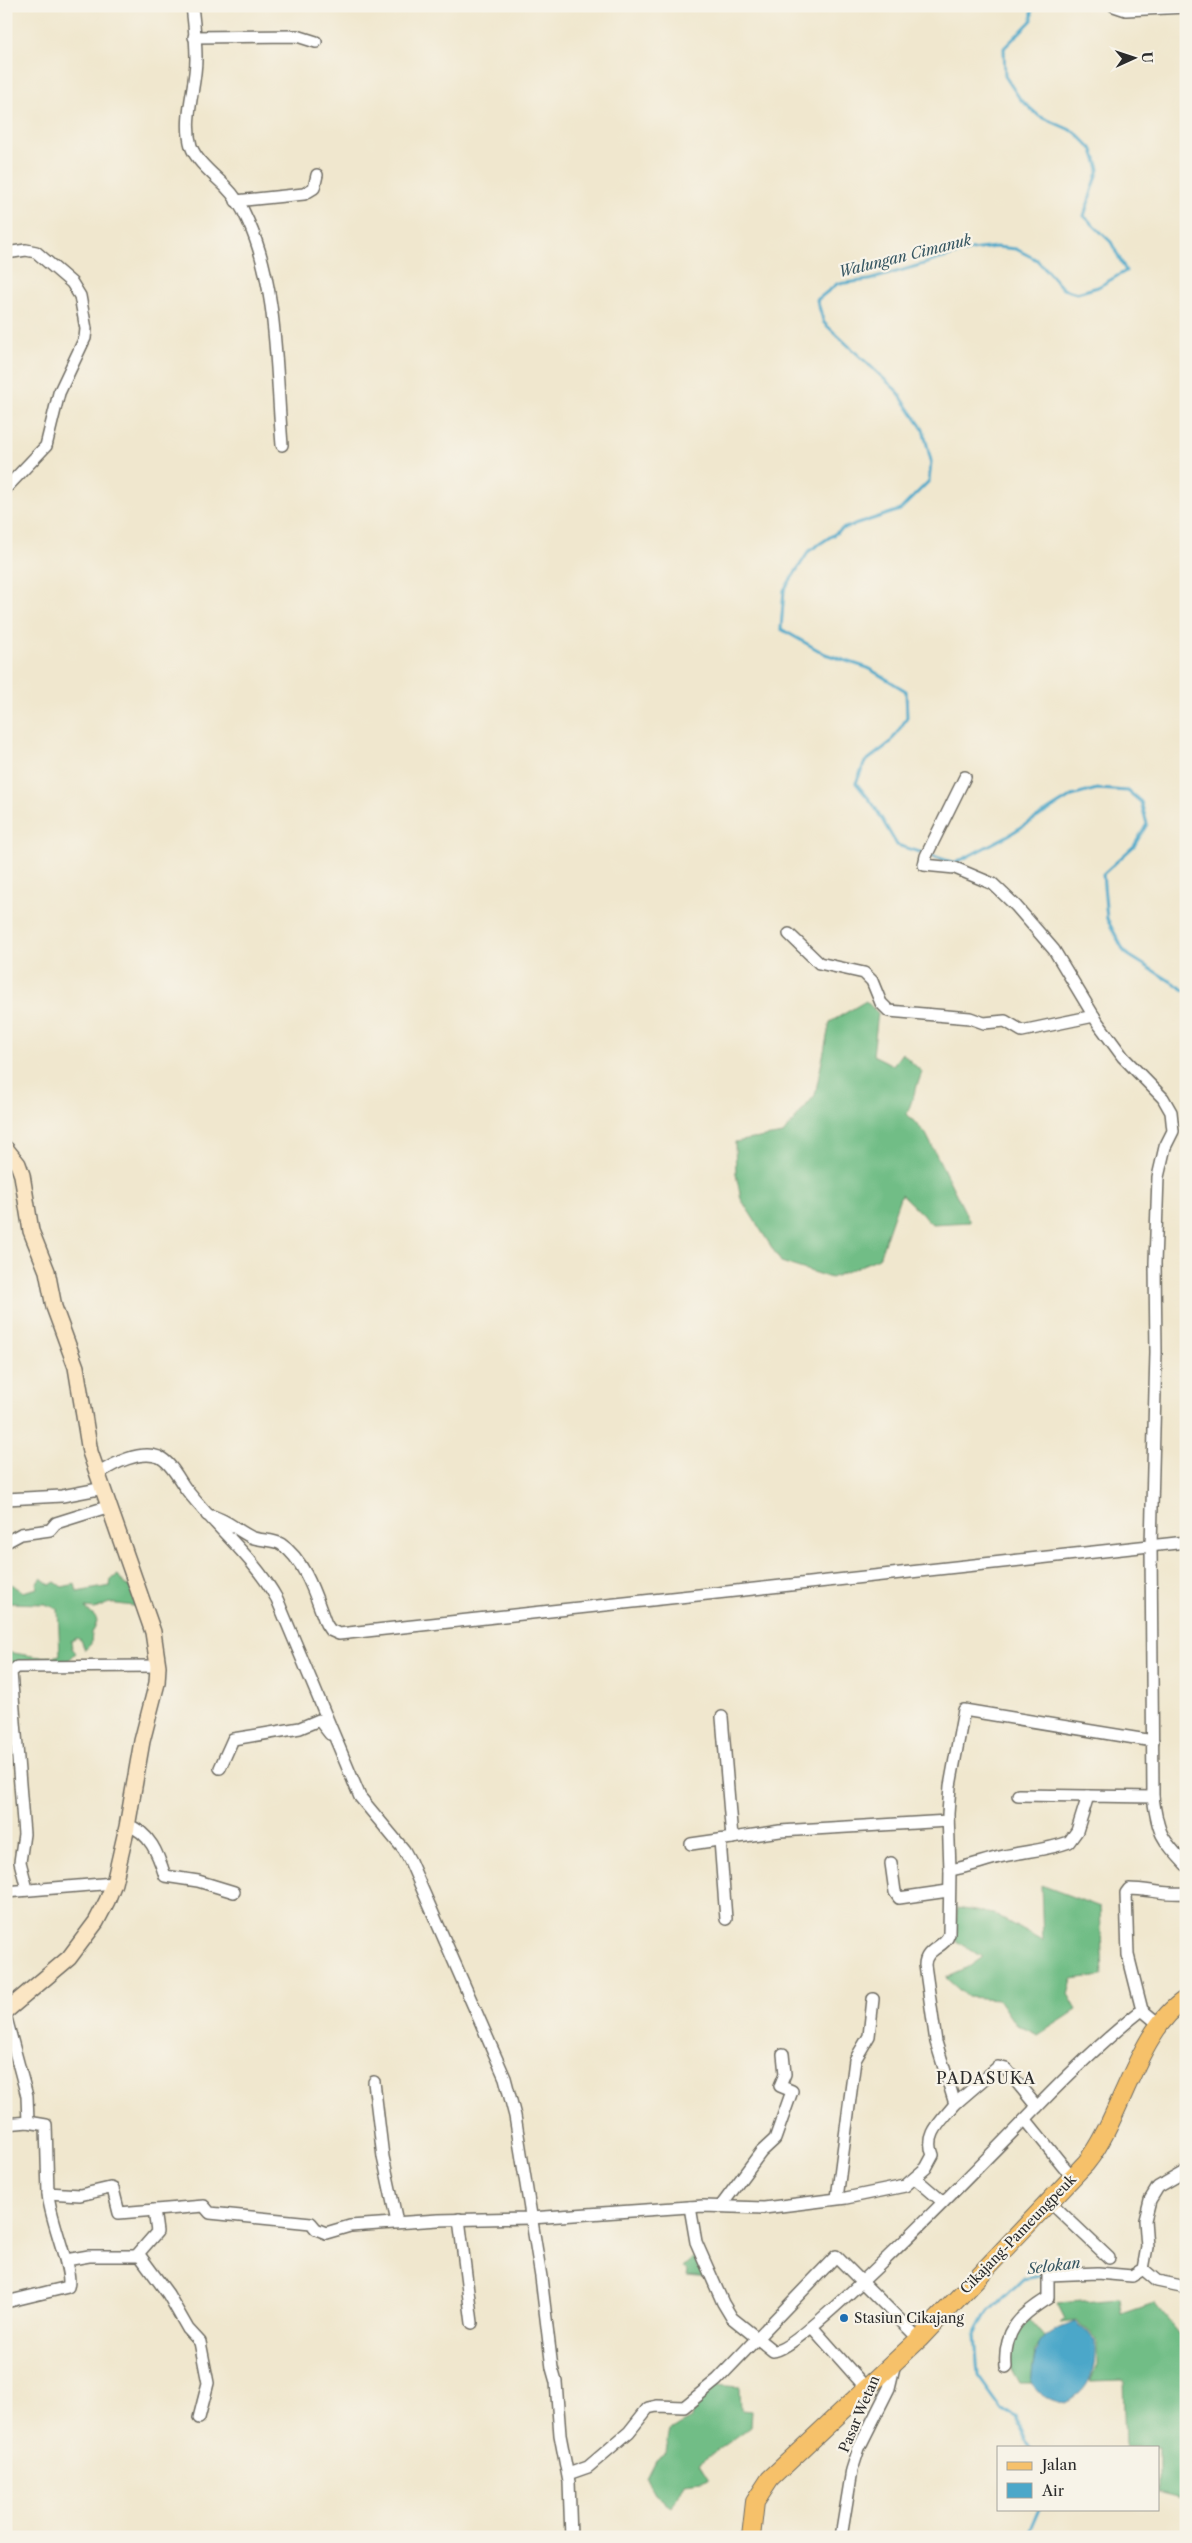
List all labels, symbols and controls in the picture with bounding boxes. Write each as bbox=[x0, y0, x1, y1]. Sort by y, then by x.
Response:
north arrow bbox=[1110, 32, 1160, 82]
text: U bbox=[1138, 51, 1156, 64]
water label: Walungan Cimanuk bbox=[836, 230, 974, 281]
district label: PADASUKA bbox=[936, 2068, 1036, 2088]
street label: Cikajang-Pameungpeuk bbox=[956, 2170, 1080, 2298]
water label: Selokan bbox=[1025, 2253, 1082, 2278]
place label: Stasiun Cikajang bbox=[854, 2309, 965, 2327]
marker: Stasiun Cikajang bbox=[838, 2312, 850, 2324]
street label: Pasar Wetan bbox=[835, 2373, 883, 2455]
legend bbox=[997, 2446, 1160, 2510]
text: Jalan bbox=[1040, 2455, 1077, 2474]
text: Air bbox=[1041, 2481, 1065, 2500]

